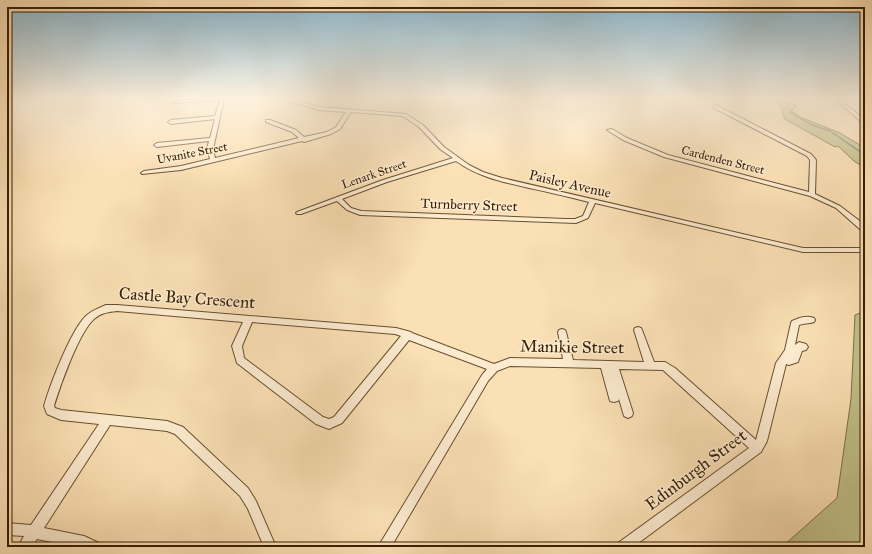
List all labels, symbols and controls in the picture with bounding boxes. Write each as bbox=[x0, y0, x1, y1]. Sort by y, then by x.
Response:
street label: Uvanite Street bbox=[156, 139, 229, 167]
street label: Cardenden Street bbox=[680, 143, 767, 177]
street label: Lenark Street bbox=[340, 156, 409, 192]
street label: Paisley Avenue bbox=[527, 166, 613, 202]
street label: Turnberry Street bbox=[420, 195, 518, 215]
street label: Castle Bay Crescent bbox=[118, 283, 256, 313]
street label: Manikie Street bbox=[520, 336, 624, 358]
street label: Edinburgh Street bbox=[641, 425, 751, 515]

